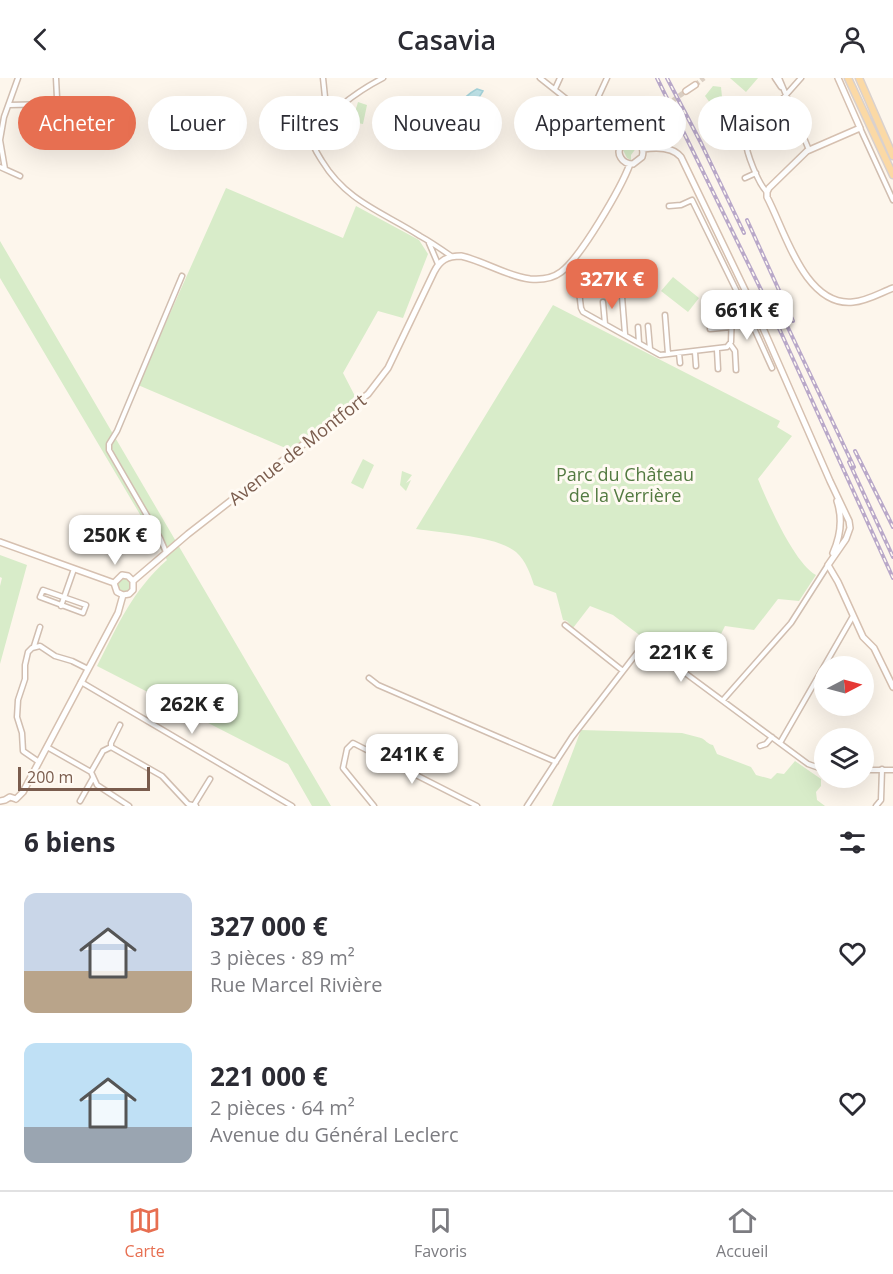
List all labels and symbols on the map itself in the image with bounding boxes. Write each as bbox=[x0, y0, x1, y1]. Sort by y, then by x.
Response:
pin: 327K € bbox=[563, 259, 661, 310]
pin: 661K € bbox=[698, 290, 796, 341]
street label: Avenue de Montfort bbox=[223, 388, 371, 510]
park label: Parc du Château de la Verrière bbox=[556, 462, 694, 507]
pin: 250K € bbox=[66, 515, 164, 566]
pin: 221K € bbox=[632, 632, 730, 683]
north arrow bbox=[814, 656, 874, 716]
pin: 262K € bbox=[143, 684, 241, 735]
pin: 241K € bbox=[363, 734, 461, 785]
scale bar bbox=[18, 764, 150, 792]

